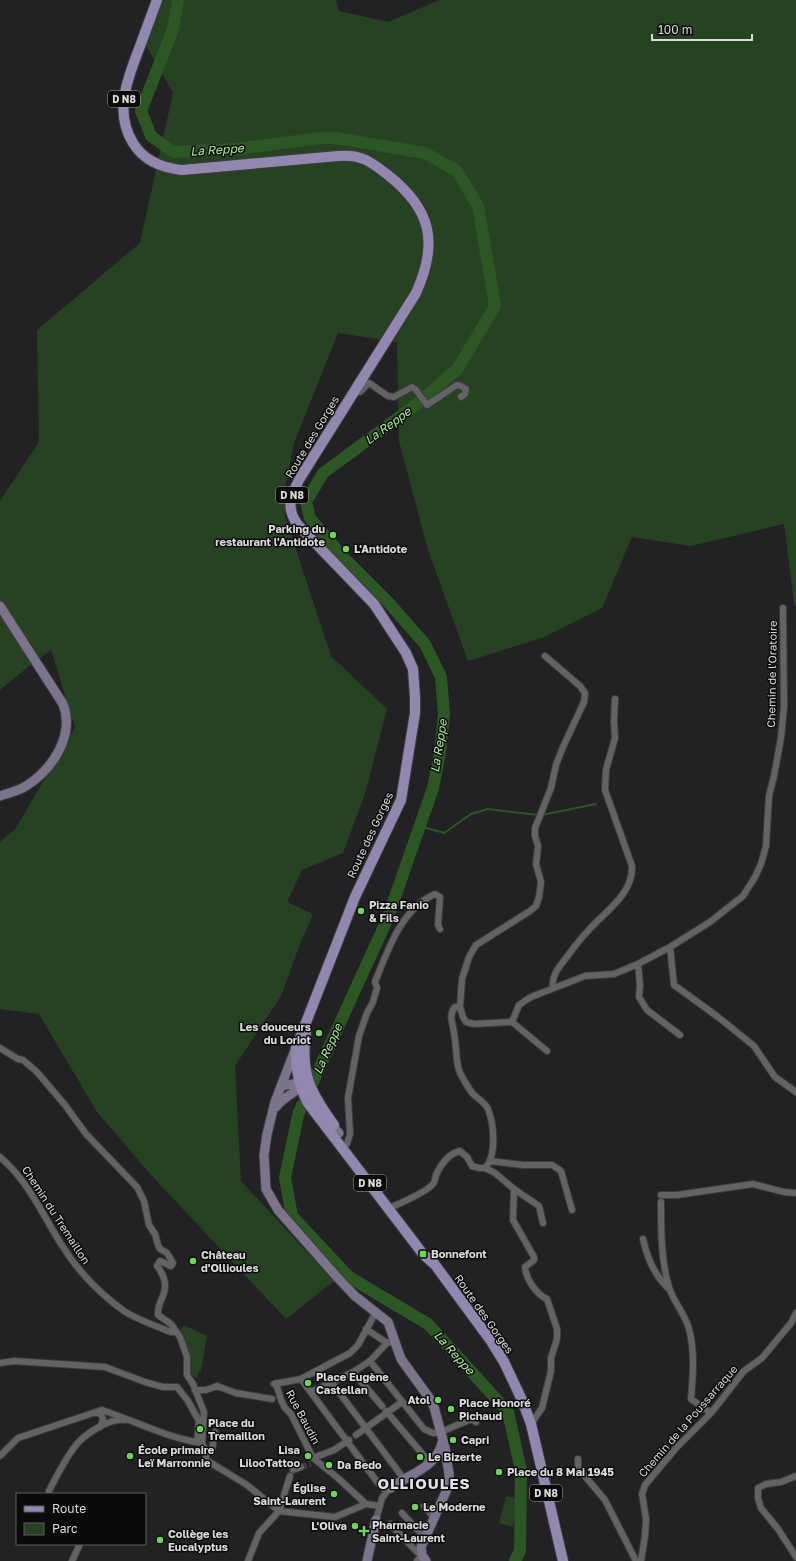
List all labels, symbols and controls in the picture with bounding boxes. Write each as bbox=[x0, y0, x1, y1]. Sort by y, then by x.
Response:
scale bar bbox=[652, 16, 752, 42]
text: 100 m bbox=[658, 22, 692, 37]
road number: D N8 bbox=[108, 91, 140, 107]
water label: La Reppe bbox=[190, 140, 245, 159]
street label: Route des Gorges bbox=[282, 393, 341, 480]
water label: La Reppe bbox=[362, 403, 415, 447]
road number: D N8 bbox=[276, 487, 308, 503]
place label: Parking du restaurant l'Antidote bbox=[215, 522, 325, 548]
marker: Parking du restaurant l'Antidote bbox=[328, 530, 338, 540]
place label: L'Antidote bbox=[354, 542, 408, 555]
marker: L'Antidote bbox=[341, 544, 351, 554]
street label: Chemin de l'Oratoire bbox=[764, 620, 779, 728]
water label: La Reppe bbox=[427, 717, 450, 774]
street label: Route des Gorges bbox=[344, 790, 395, 880]
place label: Pizza Fanio & Fils bbox=[369, 898, 429, 924]
marker: Pizza Fanio & Fils bbox=[356, 906, 366, 916]
place label: Les douceurs du Loriot bbox=[240, 1020, 312, 1046]
water label: La Reppe bbox=[310, 1020, 346, 1076]
marker: Les douceurs du Loriot bbox=[314, 1028, 324, 1038]
street label: Chemin du Tremaillon bbox=[20, 1163, 93, 1266]
road number: D N8 bbox=[354, 1175, 386, 1191]
place label: Bonnefont bbox=[431, 1247, 487, 1260]
place label: Château d'Ollioules bbox=[201, 1248, 259, 1274]
marker: Bonnefont bbox=[418, 1249, 428, 1259]
marker: Château d'Ollioules bbox=[188, 1256, 198, 1266]
street label: Route des Gorges bbox=[452, 1272, 517, 1356]
water label: La Reppe bbox=[431, 1328, 479, 1378]
street label: Chemin de la Poussarraque bbox=[636, 1362, 740, 1479]
place label: Place Eugène Castellan bbox=[316, 1370, 389, 1396]
marker: Place Eugène Castellan bbox=[303, 1378, 313, 1388]
street label: Rue Baudin bbox=[284, 1387, 323, 1446]
place label: Atol bbox=[408, 1393, 430, 1406]
marker: Atol bbox=[433, 1395, 443, 1405]
place label: Place Honoré Pichaud bbox=[459, 1396, 531, 1422]
marker: Place Honoré Pichaud bbox=[446, 1404, 456, 1414]
place label: Place du Tremaillon bbox=[208, 1416, 265, 1442]
marker: Place du Tremaillon bbox=[195, 1424, 205, 1434]
place label: Capri bbox=[461, 1433, 489, 1446]
marker: Capri bbox=[448, 1435, 458, 1445]
place label: École primaire Leï Marronnie bbox=[138, 1443, 215, 1469]
place label: Lisa LilooTattoo bbox=[239, 1443, 300, 1469]
place label: Le Bizerte bbox=[428, 1450, 482, 1463]
marker: École primaire Leï Marronnie bbox=[125, 1451, 135, 1461]
marker: Lisa LilooTattoo bbox=[303, 1451, 313, 1461]
marker: Le Bizerte bbox=[415, 1452, 425, 1462]
place label: Da Bedo bbox=[337, 1458, 382, 1471]
marker: Da Bedo bbox=[324, 1460, 334, 1470]
place label: Place du 8 Mai 1945 bbox=[507, 1465, 614, 1478]
marker: Place du 8 Mai 1945 bbox=[494, 1467, 504, 1477]
district label: OLLIOULES bbox=[377, 1474, 471, 1492]
place label: Église Saint-Laurent bbox=[253, 1481, 327, 1507]
road number: D N8 bbox=[530, 1485, 562, 1501]
marker: Église Saint-Laurent bbox=[329, 1489, 339, 1499]
legend bbox=[16, 1493, 146, 1545]
place label: Le Moderne bbox=[423, 1500, 486, 1513]
text: Route bbox=[52, 1501, 86, 1516]
marker: Le Moderne bbox=[410, 1502, 420, 1512]
place label: Pharmacie Saint-Laurent bbox=[372, 1518, 445, 1544]
place label: L'Oliva bbox=[311, 1519, 347, 1532]
text: Parc bbox=[52, 1521, 78, 1536]
marker: L'Oliva bbox=[350, 1521, 360, 1531]
marker: Pharmacie Saint-Laurent bbox=[359, 1526, 369, 1536]
place label: Collège les Eucalyptus bbox=[168, 1527, 229, 1553]
marker: Collège les Eucalyptus bbox=[155, 1535, 165, 1545]

